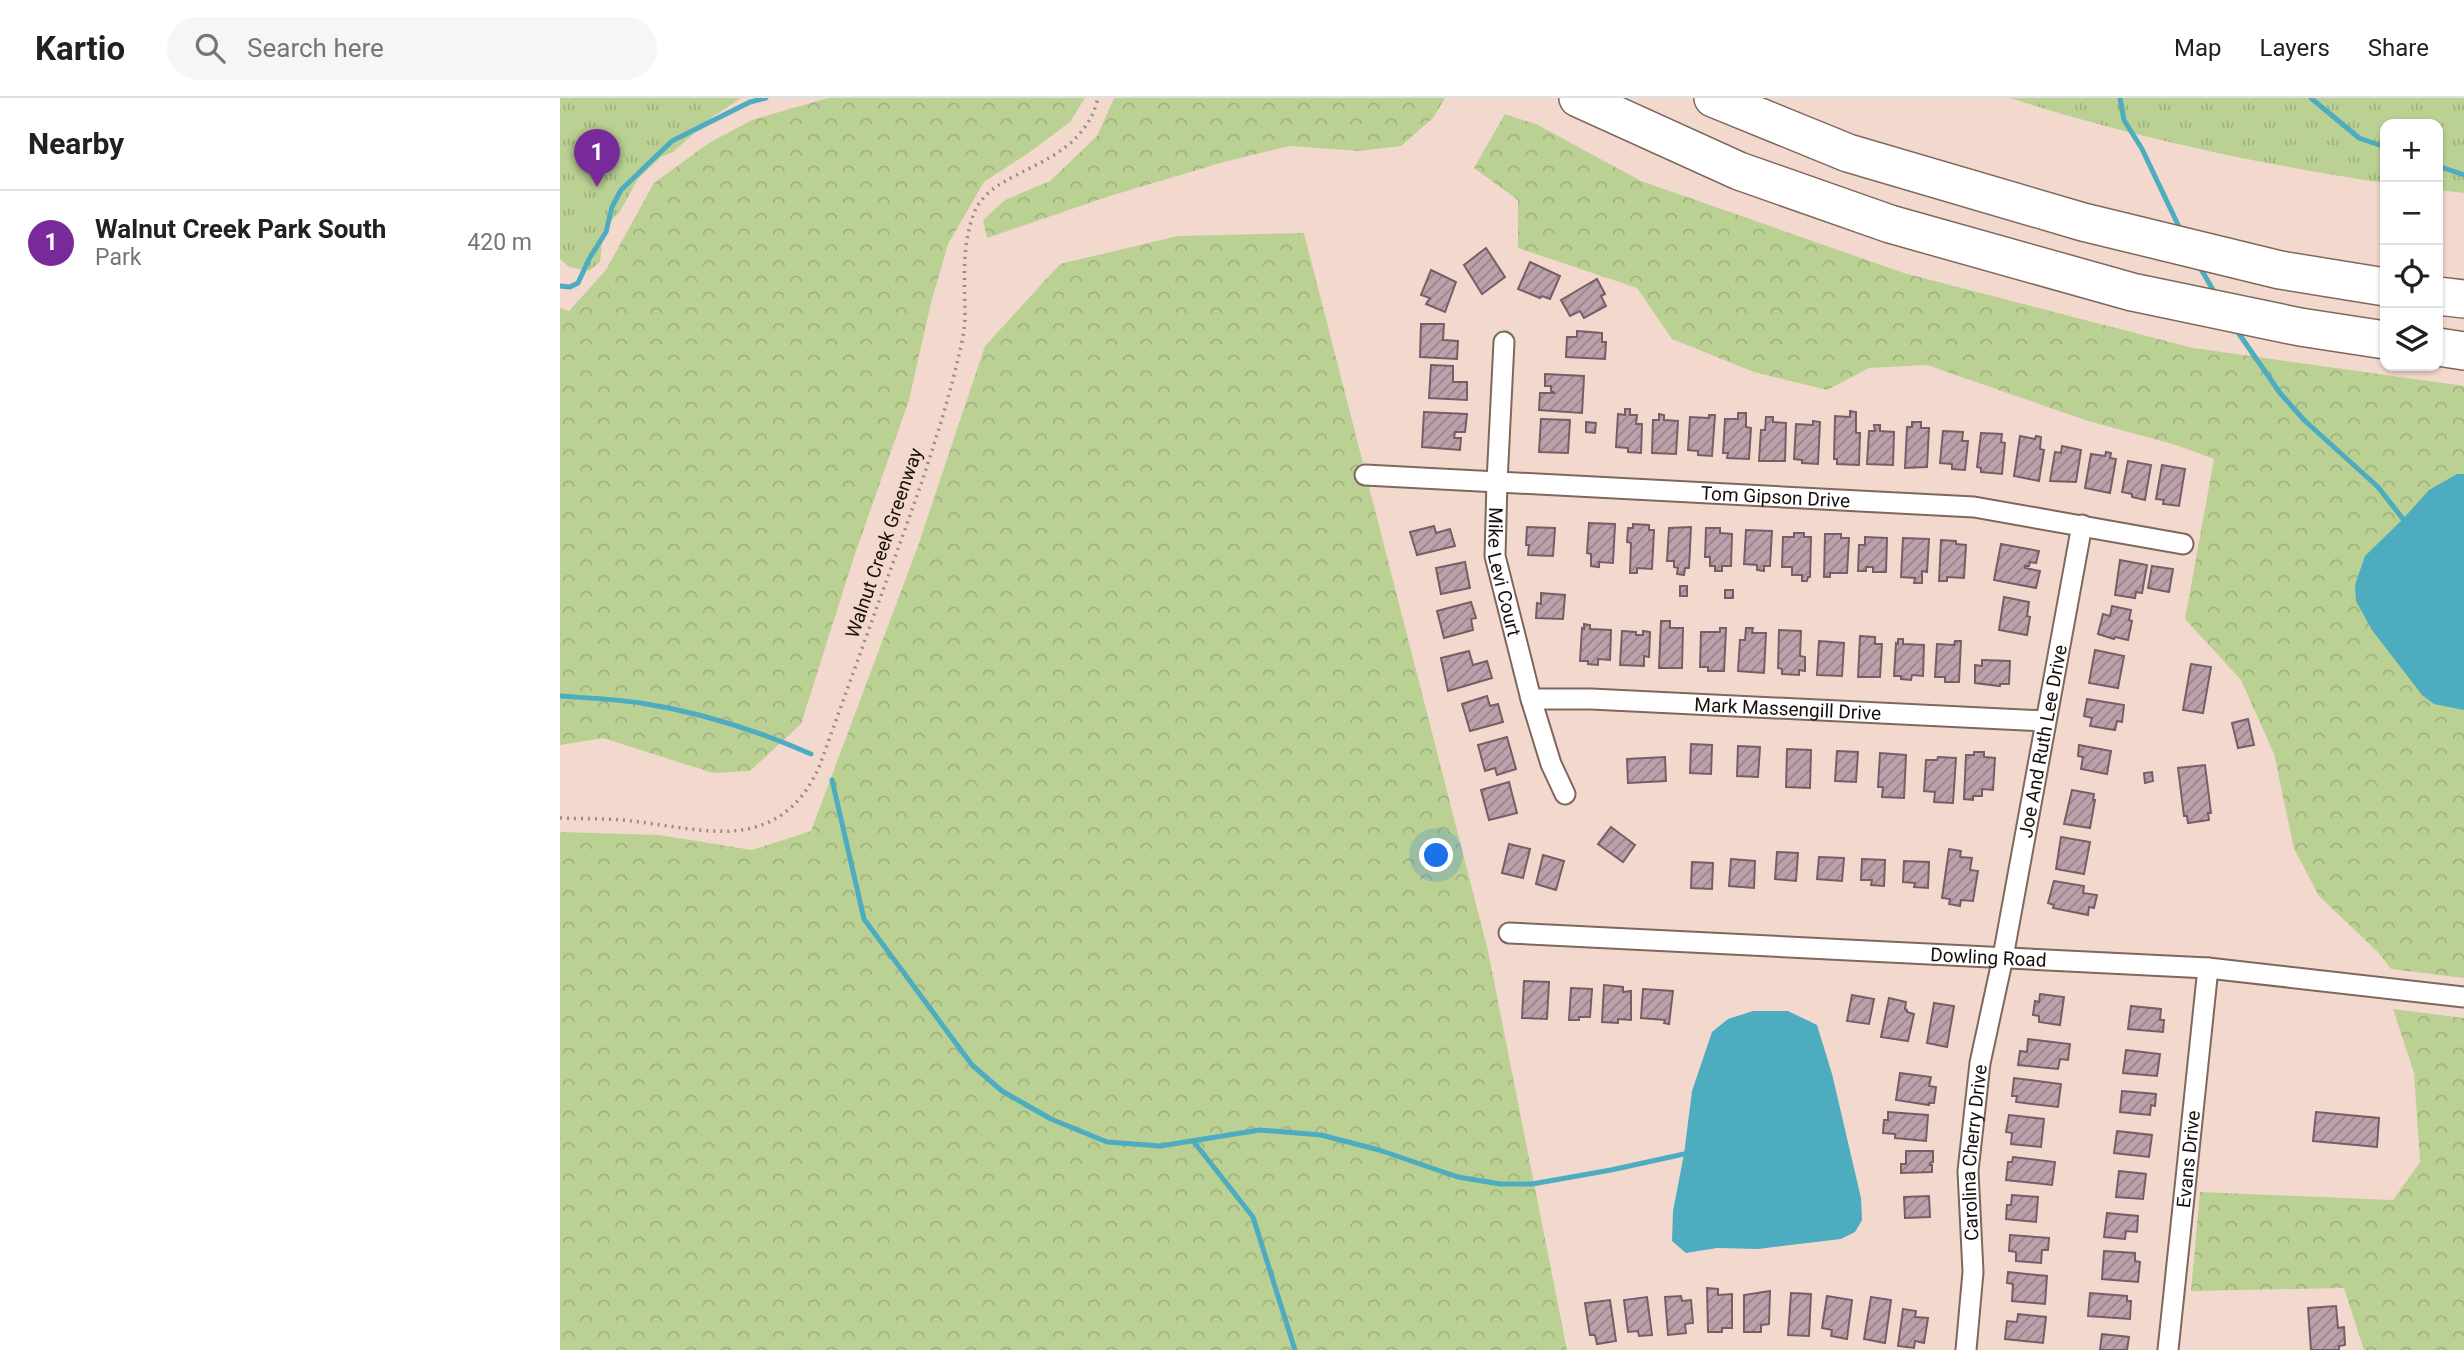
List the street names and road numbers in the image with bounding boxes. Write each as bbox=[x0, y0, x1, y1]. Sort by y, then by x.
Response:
street label: Walnut Creek Greenway bbox=[841, 445, 927, 641]
street label: Tom Gipson Drive bbox=[1700, 481, 1851, 512]
street label: Mike Levi Court bbox=[1483, 507, 1526, 639]
street label: Joe And Ruth Lee Drive bbox=[2014, 643, 2071, 840]
street label: Mark Massengill Drive bbox=[1694, 693, 1882, 725]
street label: Dowling Road bbox=[1930, 943, 2047, 971]
street label: Carolina Cherry Drive bbox=[1957, 1063, 1991, 1241]
street label: Evans Drive bbox=[2171, 1109, 2205, 1209]

